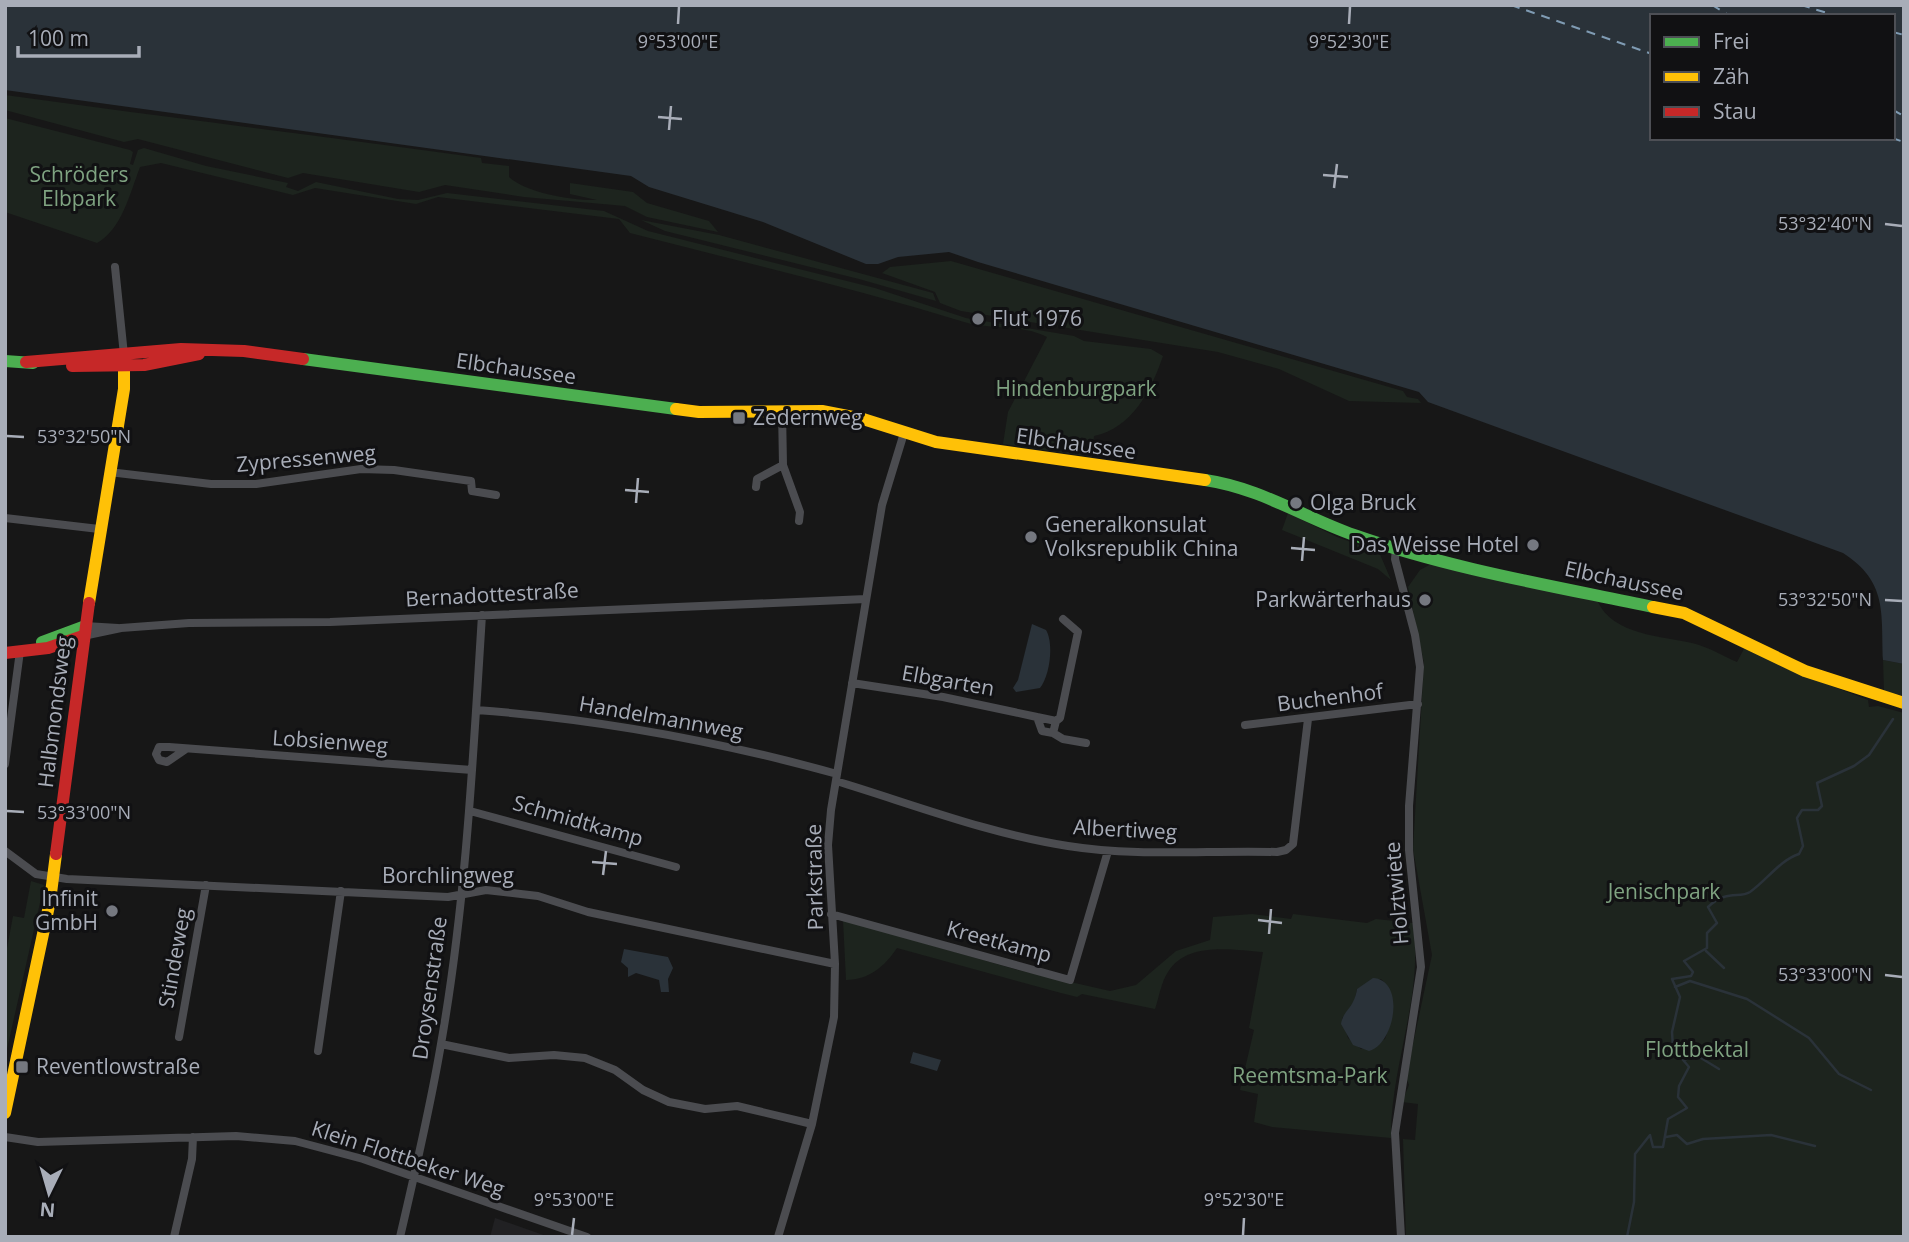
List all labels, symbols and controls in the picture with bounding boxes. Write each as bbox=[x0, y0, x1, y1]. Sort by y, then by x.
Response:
scale bar bbox=[18, 14, 138, 58]
legend bbox=[1650, 14, 1895, 140]
text: 100 m bbox=[28, 24, 89, 52]
text: Frei bbox=[1713, 27, 1750, 55]
text: 9°53'00"E bbox=[638, 29, 718, 53]
text: 9°52'30"E bbox=[1309, 29, 1389, 53]
text: Zäh bbox=[1713, 62, 1750, 90]
text: Stau bbox=[1713, 97, 1757, 125]
park label: Schröders Elbpark bbox=[30, 160, 128, 212]
text: 53°32'40"N bbox=[1778, 211, 1872, 235]
place label: Flut 1976 bbox=[992, 304, 1082, 332]
marker: Flut 1976 bbox=[970, 311, 986, 327]
street label: Elbchaussee bbox=[454, 346, 578, 390]
park label: Hindenburgpark bbox=[995, 374, 1157, 402]
place label: Zedernweg bbox=[753, 403, 862, 431]
marker: Zedernweg bbox=[731, 410, 747, 426]
street label: Elbchaussee bbox=[1014, 421, 1138, 465]
text: 53°32'50"N bbox=[37, 424, 131, 448]
street label: Zypressenweg bbox=[235, 438, 377, 478]
place label: Olga Bruck bbox=[1310, 488, 1416, 516]
marker: Olga Bruck bbox=[1288, 495, 1304, 511]
place label: Generalkonsulat Volksrepublik China bbox=[1045, 510, 1239, 562]
marker: Generalkonsulat Volksrepublik China bbox=[1023, 529, 1039, 545]
place label: Das Weisse Hotel bbox=[1350, 530, 1519, 558]
marker: Das Weisse Hotel bbox=[1525, 537, 1541, 553]
street label: Elbchaussee bbox=[1562, 554, 1686, 606]
street label: Bernadottestraße bbox=[405, 575, 579, 613]
place label: Parkwärterhaus bbox=[1255, 585, 1411, 613]
text: 53°32'50"N bbox=[1778, 587, 1872, 611]
marker: Parkwärterhaus bbox=[1417, 592, 1433, 608]
street label: Halbmondsweg bbox=[31, 634, 77, 789]
street label: Elbgarten bbox=[900, 658, 997, 702]
street label: Buchenhof bbox=[1275, 676, 1386, 717]
street label: Handelmannweg bbox=[577, 689, 745, 745]
street label: Lobsienweg bbox=[271, 723, 389, 759]
street label: Schmidtkamp bbox=[510, 788, 647, 852]
text: 53°33'00"N bbox=[37, 800, 131, 824]
street label: Albertiweg bbox=[1072, 812, 1178, 846]
street label: Parkstraße bbox=[799, 824, 829, 931]
street label: Holztwiete bbox=[1378, 840, 1414, 946]
street label: Borchlingweg bbox=[382, 861, 514, 889]
park label: Jenischpark bbox=[1606, 877, 1720, 905]
place label: Infinit GmbH bbox=[35, 884, 98, 936]
marker: Infinit GmbH bbox=[104, 903, 120, 919]
street label: Stindeweg bbox=[151, 906, 197, 1010]
street label: Droysenstraße bbox=[405, 914, 453, 1061]
street label: Kreetkamp bbox=[944, 914, 1055, 968]
text: 53°33'00"N bbox=[1778, 962, 1872, 986]
park label: Flottbektal bbox=[1645, 1035, 1749, 1063]
place label: Reventlowstraße bbox=[36, 1052, 200, 1080]
marker: Reventlowstraße bbox=[14, 1059, 30, 1075]
park label: Reemtsma-Park bbox=[1232, 1061, 1388, 1089]
street label: Klein Flottbeker Weg bbox=[308, 1114, 508, 1202]
north arrow bbox=[14, 1158, 84, 1228]
text: 9°53'00"E bbox=[534, 1187, 614, 1211]
text: 9°52'30"E bbox=[1204, 1187, 1284, 1211]
text: N bbox=[39, 1196, 56, 1224]

